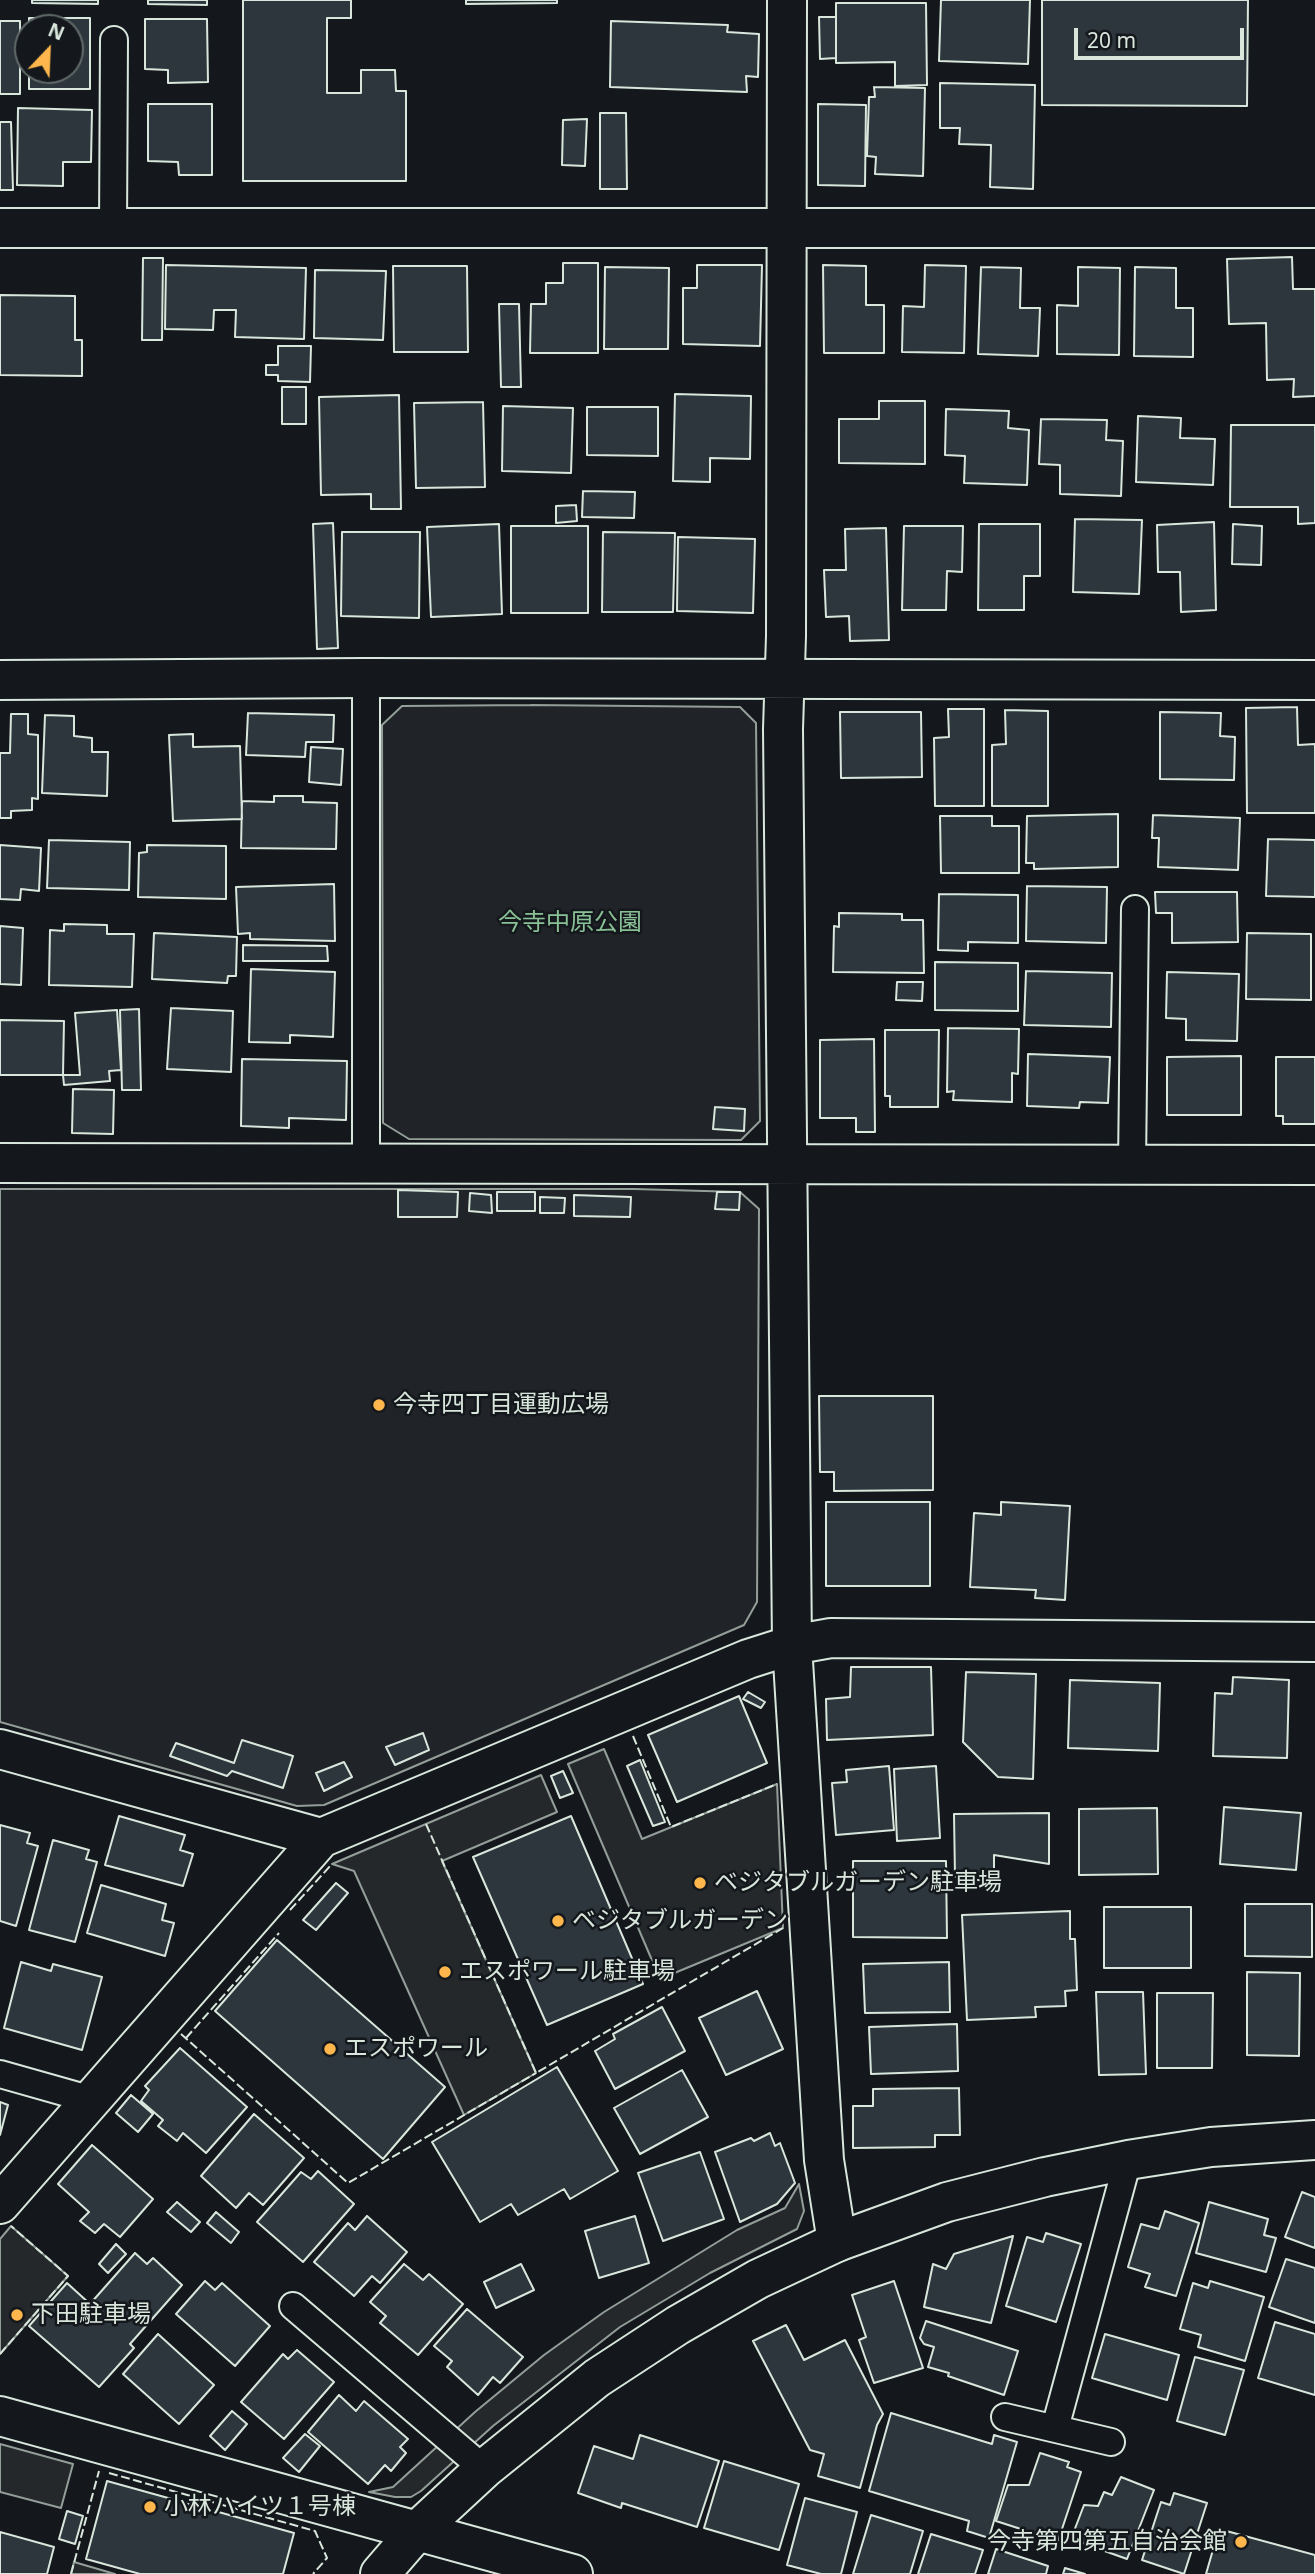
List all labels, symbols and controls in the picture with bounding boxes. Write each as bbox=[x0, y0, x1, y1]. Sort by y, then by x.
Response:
north arrow bbox=[14, 14, 84, 84]
scale bar bbox=[1077, 14, 1247, 58]
text: N bbox=[44, 17, 69, 46]
text: 20 m bbox=[1087, 26, 1136, 54]
park label: 今寺中原公園 bbox=[498, 909, 642, 937]
place label: 今寺四丁目運動広場 bbox=[393, 1391, 609, 1419]
marker: 今寺四丁目運動広場 bbox=[371, 1397, 387, 1413]
place label: ベジタブルガーデン駐車場 bbox=[714, 1869, 1002, 1897]
marker: ベジタブルガーデン駐車場 bbox=[692, 1875, 708, 1891]
place label: ベジタブルガーデン bbox=[572, 1907, 788, 1935]
marker: ベジタブルガーデン bbox=[550, 1913, 566, 1929]
place label: エスポワール駐車場 bbox=[459, 1958, 675, 1986]
marker: エスポワール駐車場 bbox=[437, 1964, 453, 1980]
place label: エスポワール bbox=[344, 2035, 488, 2063]
marker: エスポワール bbox=[322, 2041, 338, 2057]
place label: 下田駐車場 bbox=[31, 2301, 151, 2329]
marker: 下田駐車場 bbox=[9, 2307, 25, 2323]
place label: 小林ハイツ１号棟 bbox=[164, 2493, 356, 2521]
marker: 小林ハイツ１号棟 bbox=[142, 2499, 158, 2515]
place label: 今寺第四第五自治会館 bbox=[987, 2528, 1227, 2556]
marker: 今寺第四第五自治会館 bbox=[1233, 2534, 1249, 2550]

